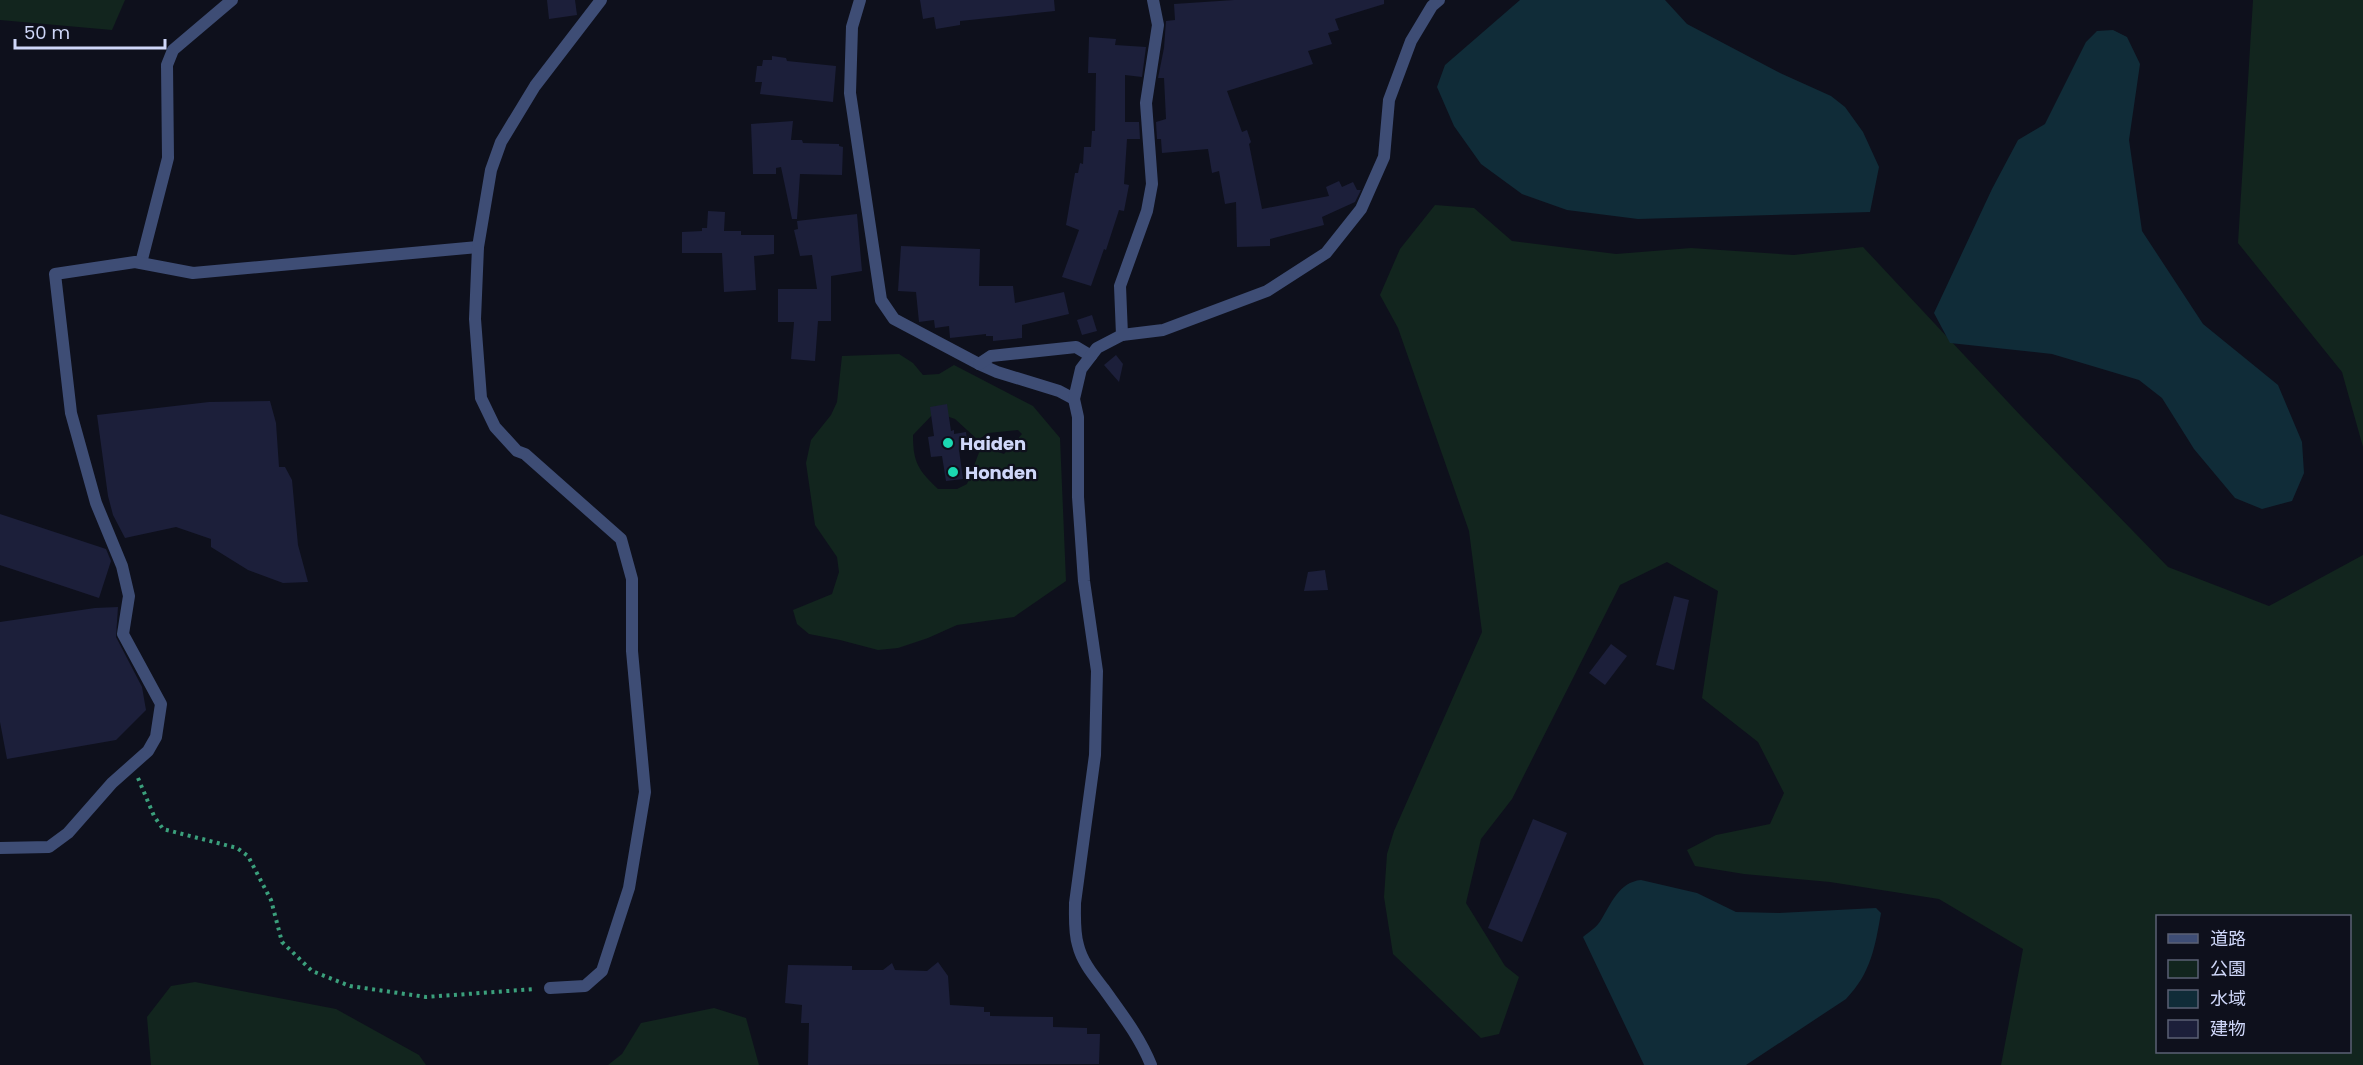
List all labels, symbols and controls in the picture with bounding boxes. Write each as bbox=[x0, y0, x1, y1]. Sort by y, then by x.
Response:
scale bar bbox=[15, 12, 165, 50]
text: 50 m bbox=[24, 20, 70, 45]
place label: Haiden bbox=[960, 431, 1026, 456]
marker: Haiden bbox=[941, 436, 955, 450]
place label: Honden bbox=[965, 460, 1037, 485]
marker: Honden bbox=[946, 465, 960, 479]
legend bbox=[2156, 915, 2351, 1053]
text: 道路 bbox=[2210, 926, 2246, 951]
text: 公園 bbox=[2210, 956, 2246, 981]
text: 水域 bbox=[2210, 986, 2246, 1011]
text: 建物 bbox=[2210, 1016, 2246, 1041]

